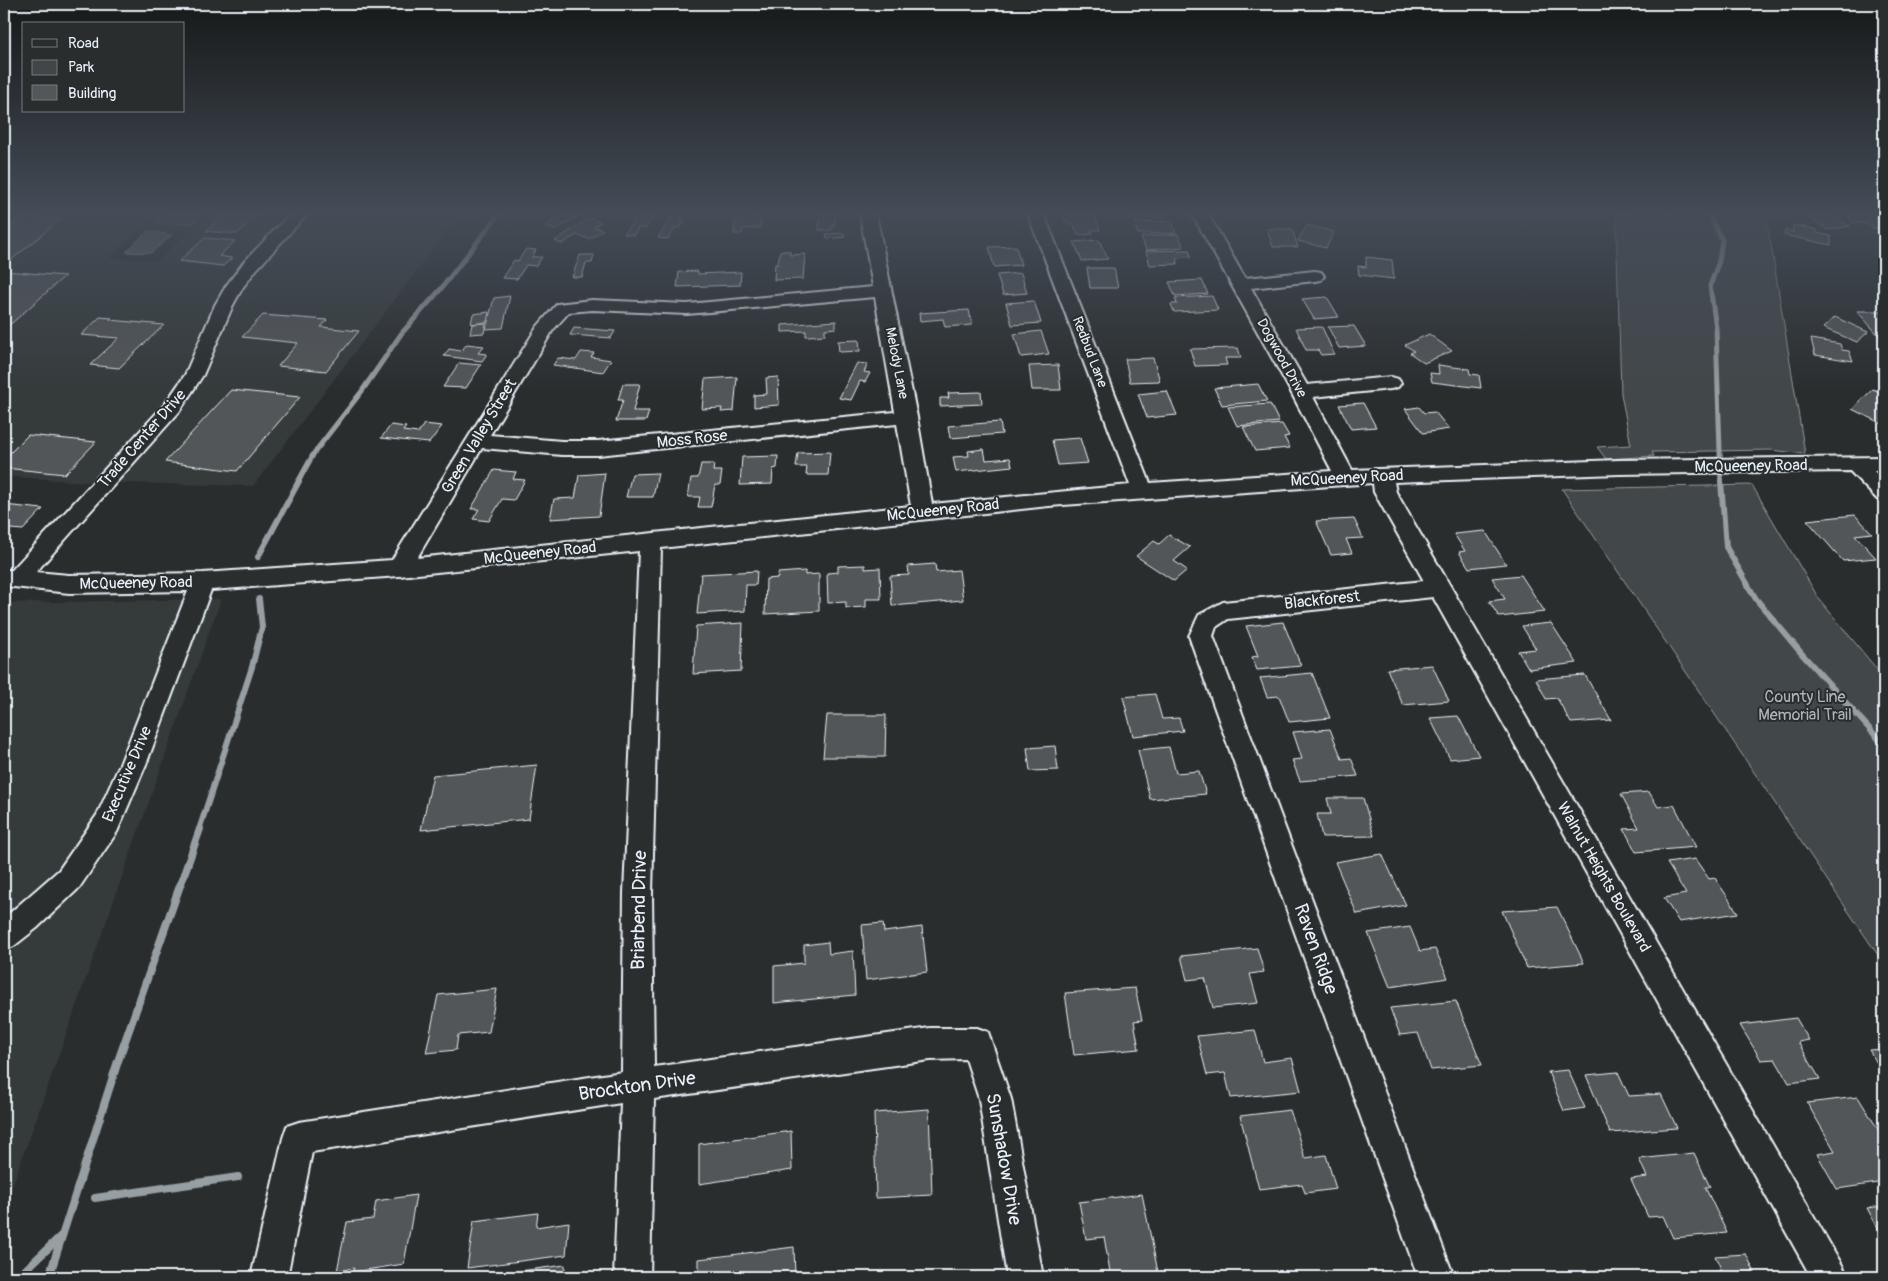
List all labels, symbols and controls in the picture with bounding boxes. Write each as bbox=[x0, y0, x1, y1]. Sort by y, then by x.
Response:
legend bbox=[22, 22, 185, 112]
text: Road bbox=[68, 34, 99, 53]
text: Park bbox=[68, 58, 95, 77]
text: Building bbox=[68, 84, 116, 103]
street label: Redbud Lane bbox=[1069, 314, 1111, 390]
street label: Dogwood Drive bbox=[1253, 316, 1311, 401]
street label: Melody Lane bbox=[882, 326, 912, 400]
street label: Green Valley Street bbox=[437, 375, 521, 497]
street label: Trade Center Drive bbox=[93, 385, 191, 493]
street label: Moss Rose bbox=[656, 425, 728, 453]
street label: McQueeney Road bbox=[1694, 455, 1808, 477]
street label: McQueeney Road bbox=[1290, 465, 1404, 491]
street label: McQueeney Road bbox=[886, 494, 1000, 526]
street label: McQueeney Road bbox=[483, 537, 597, 569]
street label: McQueeney Road bbox=[79, 572, 193, 594]
street label: Blackforest bbox=[1283, 586, 1361, 614]
park label: County Line Memorial Trail bbox=[1758, 687, 1852, 725]
street label: Executive Drive bbox=[98, 723, 156, 825]
street label: Walnut Heights Boulevard bbox=[1553, 798, 1655, 956]
street label: Briarbend Drive bbox=[626, 849, 652, 970]
street label: Raven Ridge bbox=[1289, 900, 1344, 998]
street label: Brockton Drive bbox=[577, 1066, 698, 1106]
street label: Sunshadow Drive bbox=[981, 1091, 1028, 1228]

